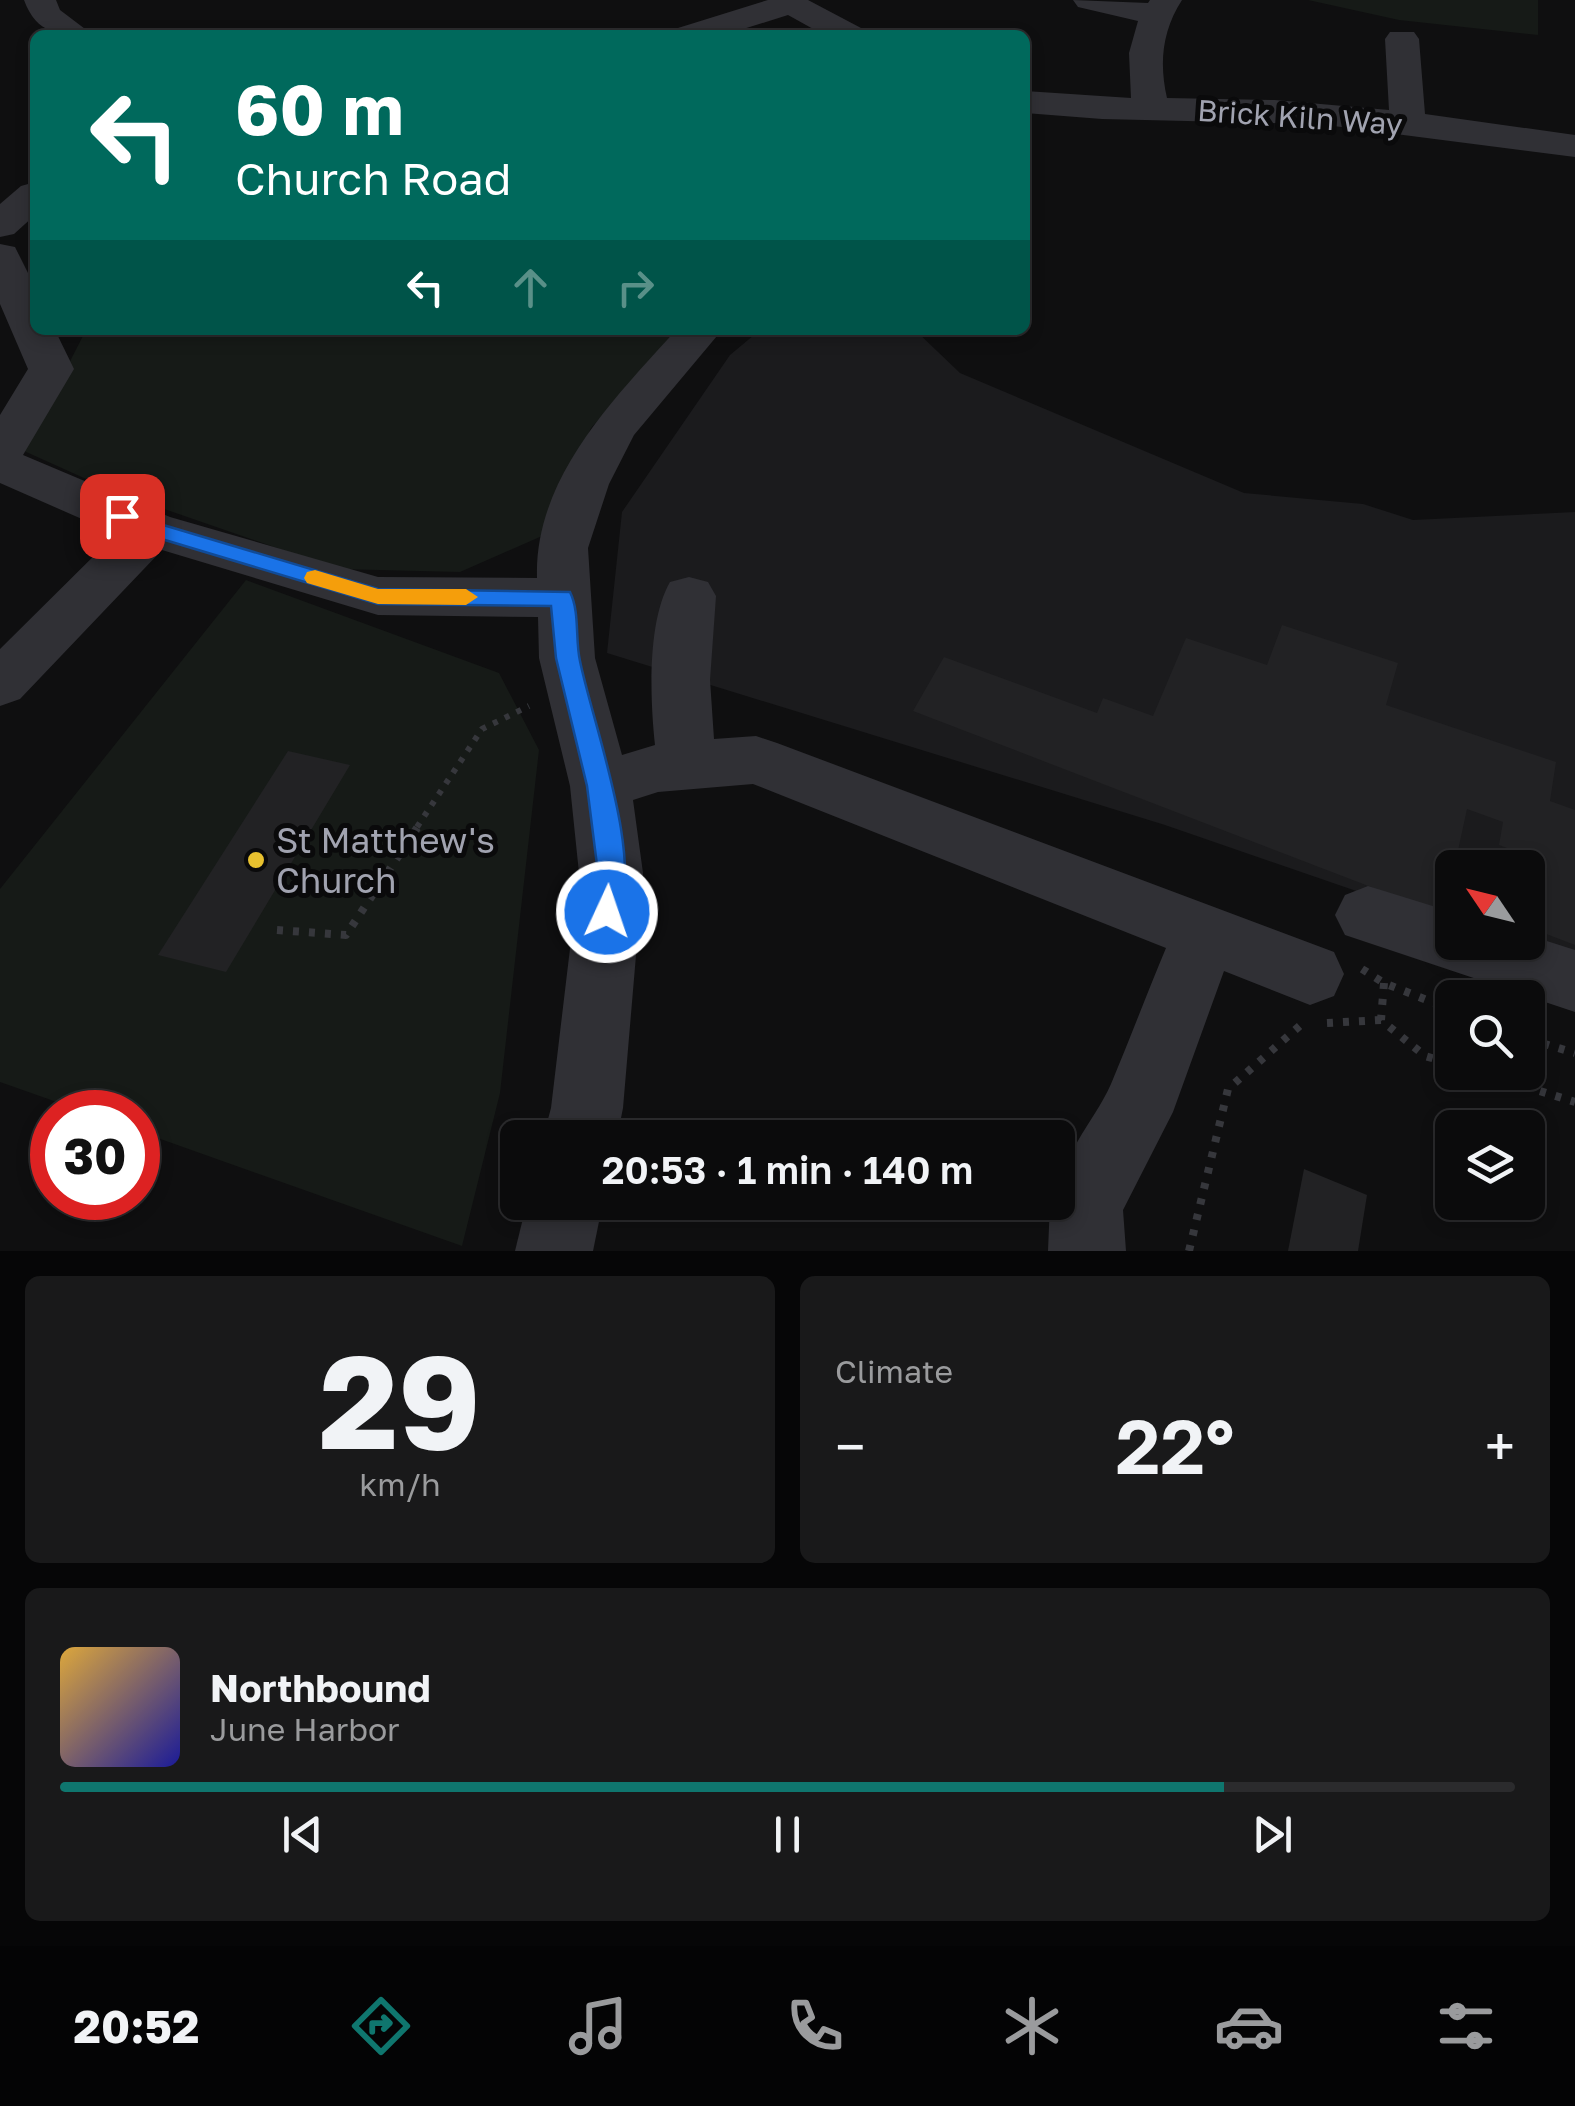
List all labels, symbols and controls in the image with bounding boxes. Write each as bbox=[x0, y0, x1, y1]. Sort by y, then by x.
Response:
text: 60 m bbox=[235, 66, 404, 150]
icon: left bbox=[70, 70, 200, 200]
street label: Brick Kiln Way bbox=[1196, 92, 1404, 142]
text: Church Road bbox=[235, 151, 511, 205]
icon: left bbox=[398, 260, 453, 315]
icon: ahead bbox=[503, 260, 558, 315]
icon: right bbox=[608, 260, 663, 315]
pin bbox=[80, 474, 165, 559]
icon: arrive bbox=[95, 489, 150, 544]
place label: St Matthew's Church bbox=[276, 819, 495, 901]
marker: St Matthew's Church bbox=[245, 849, 267, 871]
north arrow bbox=[1435, 850, 1545, 960]
map controls bbox=[1435, 850, 1545, 1220]
position arrow bbox=[555, 860, 659, 964]
button: search bbox=[1435, 980, 1545, 1090]
speed limit sign: 30 bbox=[30, 1090, 160, 1220]
button: layers bbox=[1435, 1110, 1545, 1220]
text: 20:53 · 1 min · 140 m bbox=[602, 1147, 973, 1192]
text: 29 bbox=[319, 1322, 481, 1478]
text: Climate bbox=[835, 1352, 953, 1390]
text: 22° bbox=[1115, 1400, 1235, 1491]
text: − bbox=[835, 1413, 865, 1479]
text: + bbox=[1485, 1413, 1515, 1479]
text: km/h bbox=[359, 1465, 441, 1503]
text: Northbound bbox=[210, 1665, 431, 1710]
text: June Harbor bbox=[210, 1710, 400, 1748]
icon: previous bbox=[275, 1807, 330, 1862]
icon: pause bbox=[760, 1807, 815, 1862]
icon: next bbox=[1245, 1807, 1300, 1862]
icon: directions bbox=[346, 1991, 416, 2061]
icon: music bbox=[563, 1991, 633, 2061]
icon: phone bbox=[780, 1991, 850, 2061]
icon: climate bbox=[997, 1991, 1067, 2061]
icon: car bbox=[1214, 1991, 1284, 2061]
icon: filters bbox=[1431, 1991, 1501, 2061]
text: 20:52 bbox=[73, 1999, 200, 2053]

